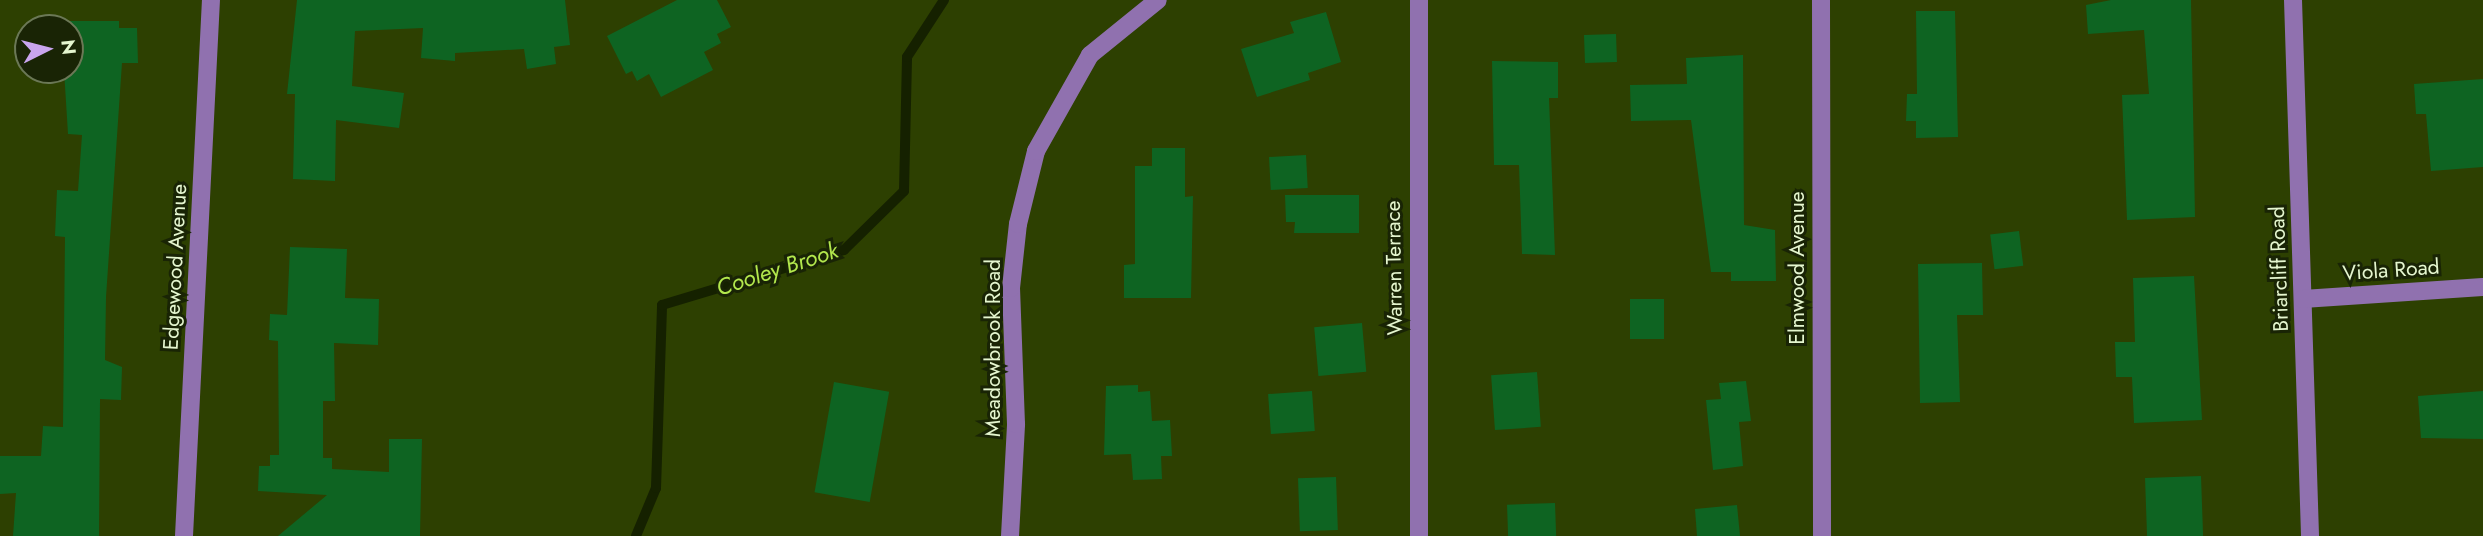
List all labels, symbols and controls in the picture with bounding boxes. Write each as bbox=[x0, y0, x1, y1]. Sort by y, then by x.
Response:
north arrow bbox=[14, 14, 84, 84]
text: N bbox=[54, 38, 83, 56]
street label: Edgewood Avenue bbox=[158, 183, 192, 351]
street label: Elmwood Avenue bbox=[1784, 191, 1810, 345]
street label: Warren Terrace bbox=[1380, 200, 1408, 336]
street label: Briarcliff Road bbox=[2264, 206, 2294, 332]
water label: Cooley Brook bbox=[712, 236, 842, 302]
street label: Viola Road bbox=[2342, 254, 2440, 286]
street label: Meadowbrook Road bbox=[980, 259, 1006, 437]

